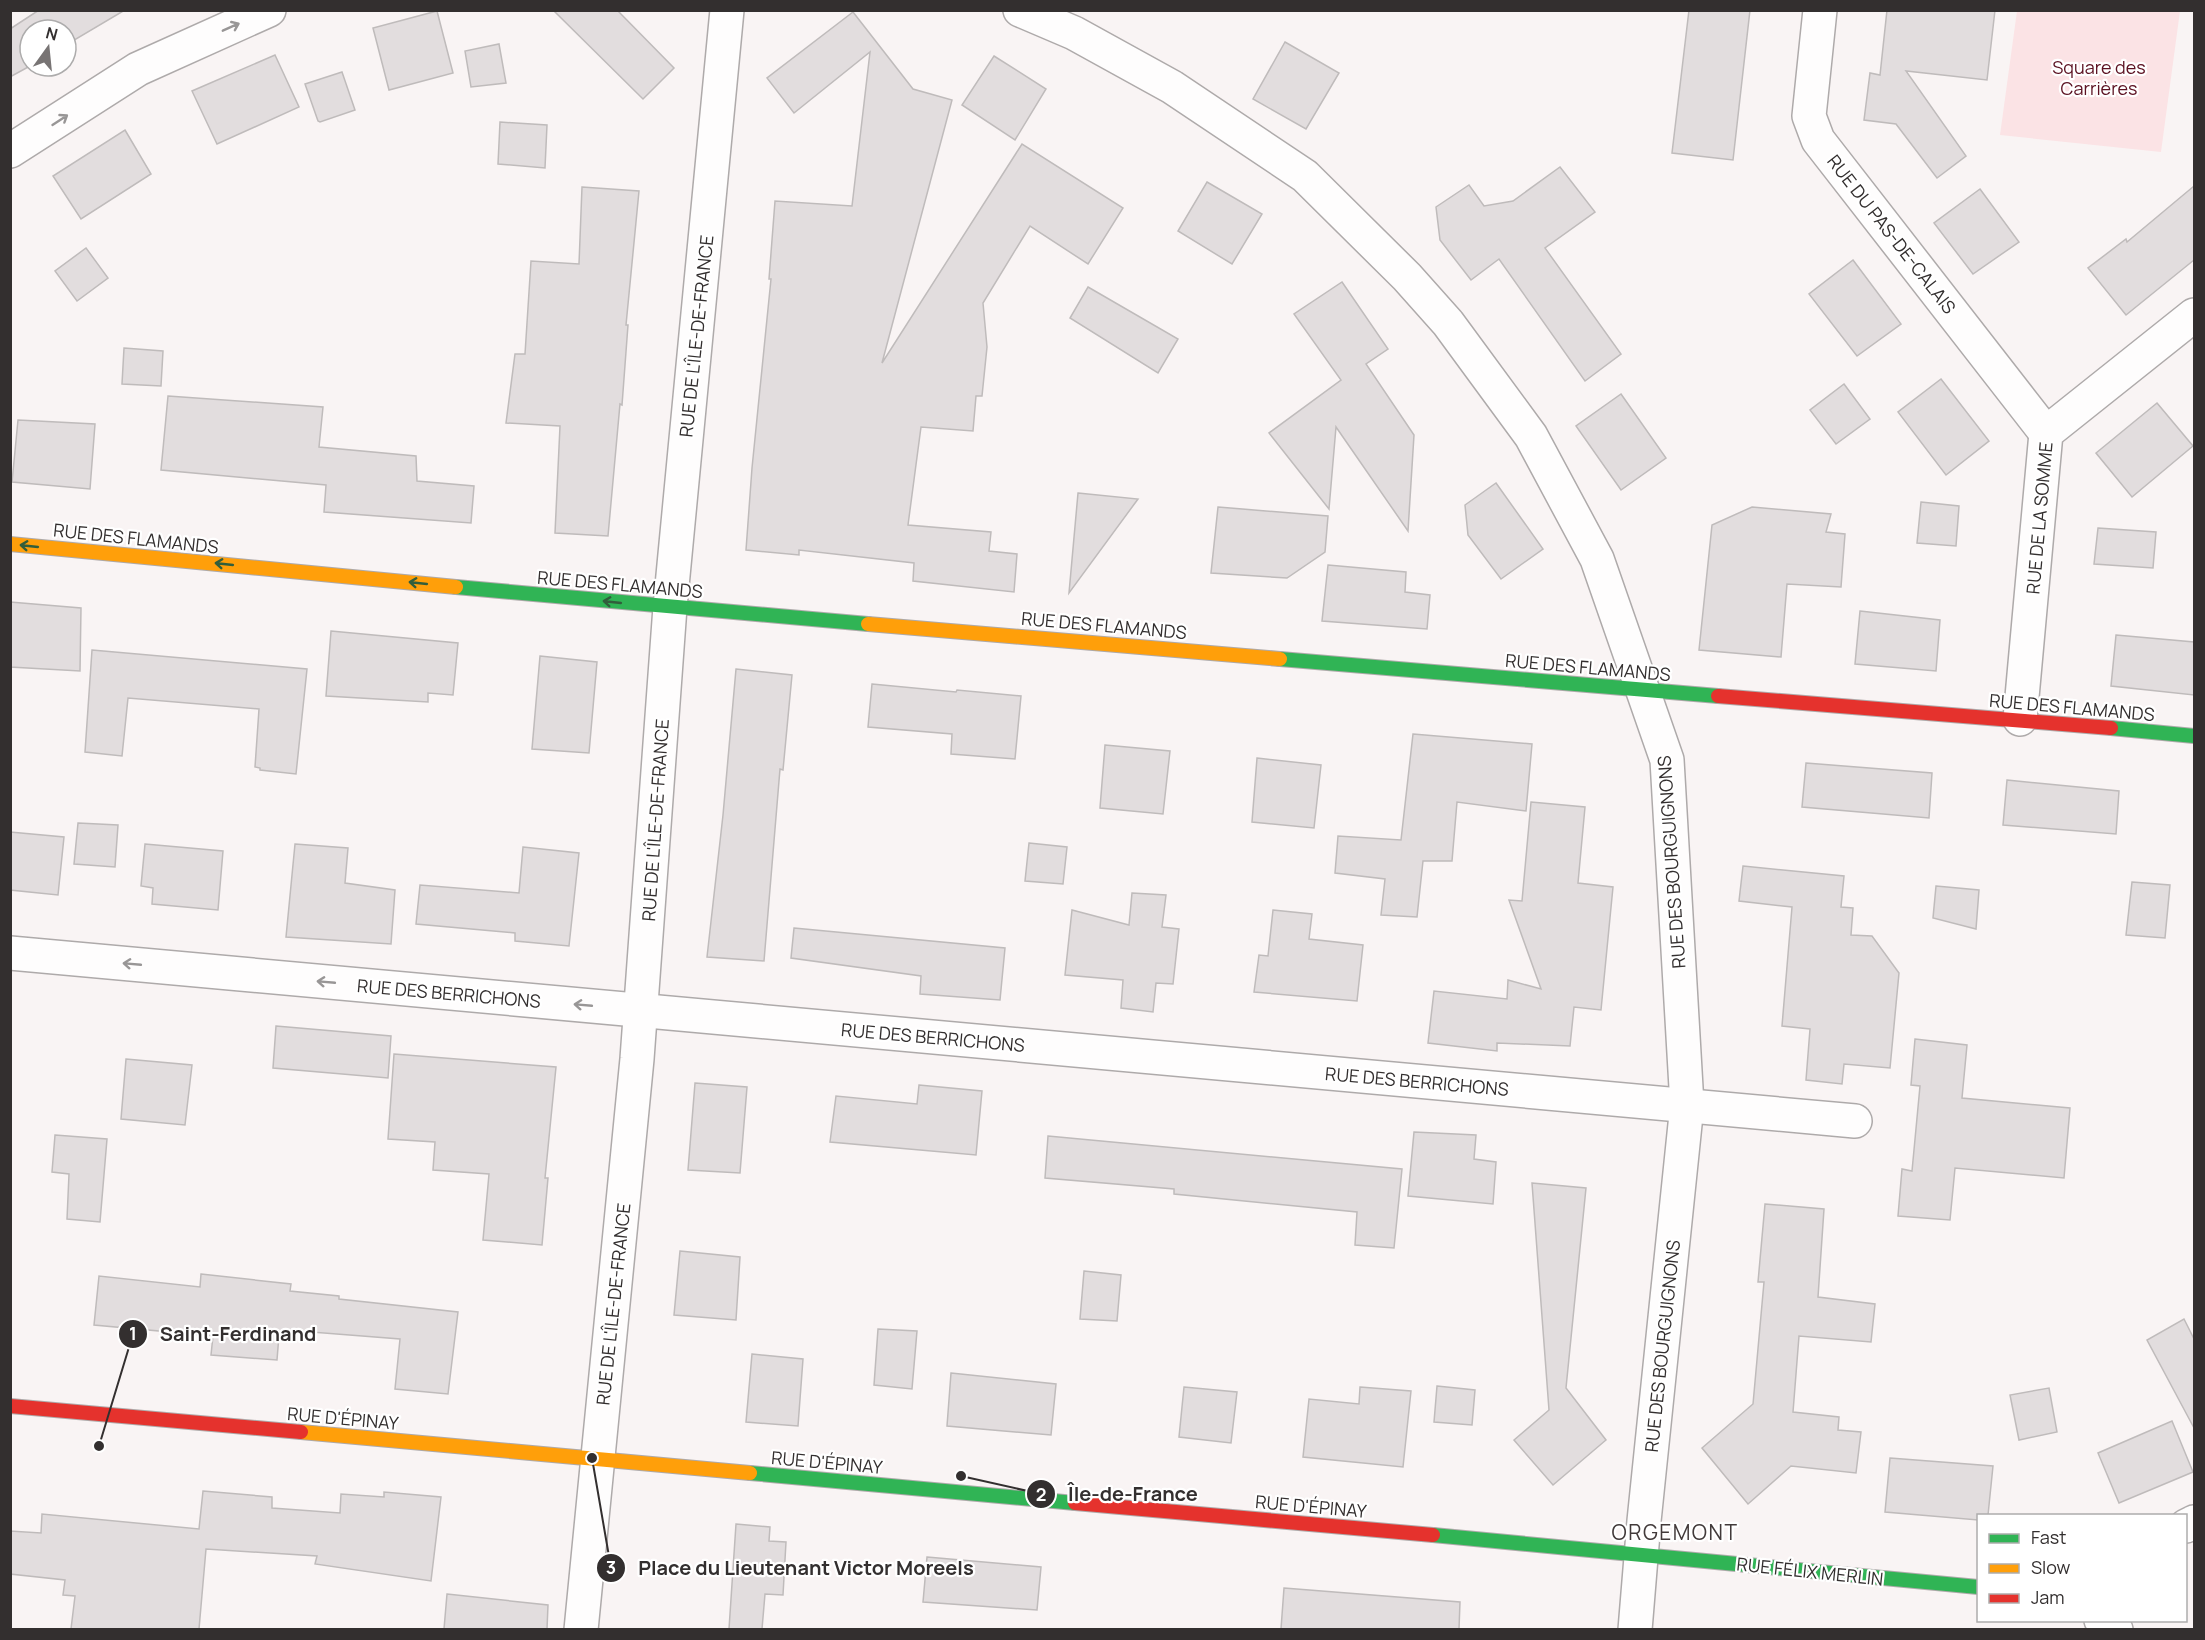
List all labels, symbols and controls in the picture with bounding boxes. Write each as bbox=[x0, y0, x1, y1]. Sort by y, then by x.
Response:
north arrow bbox=[18, 18, 78, 78]
text: N bbox=[43, 21, 60, 46]
one-way arrow bbox=[221, 21, 239, 32]
park label: Square des Carrières bbox=[2052, 55, 2146, 100]
one-way arrow bbox=[51, 113, 68, 126]
street label: RUE DU PAS-DE-CALAIS bbox=[1822, 150, 1962, 318]
street label: RUE DE L'ÎLE-DE-FRANCE bbox=[673, 234, 719, 438]
street label: RUE DE LA SOMME bbox=[2020, 441, 2058, 595]
street label: RUE DES FLAMANDS bbox=[52, 517, 220, 559]
one-way arrow bbox=[20, 540, 40, 551]
one-way arrow bbox=[214, 558, 234, 569]
street label: RUE DES FLAMANDS bbox=[536, 565, 704, 603]
one-way arrow bbox=[408, 577, 428, 588]
one-way arrow bbox=[602, 596, 622, 607]
street label: RUE DES FLAMANDS bbox=[1020, 606, 1188, 644]
street label: RUE DES FLAMANDS bbox=[1504, 648, 1672, 686]
street label: RUE DES FLAMANDS bbox=[1988, 688, 2156, 726]
street label: RUE DE L'ÎLE-DE-FRANCE bbox=[636, 718, 674, 922]
street label: RUE DES BOURGUIGNONS bbox=[1652, 755, 1690, 969]
one-way arrow bbox=[122, 958, 142, 969]
street label: RUE DES BERRICHONS bbox=[356, 973, 542, 1013]
one-way arrow bbox=[317, 976, 336, 987]
one-way arrow bbox=[573, 999, 593, 1010]
street label: RUE DES BERRICHONS bbox=[840, 1017, 1026, 1057]
street label: RUE DES BERRICHONS bbox=[1324, 1061, 1510, 1101]
street label: RUE DE L'ÎLE-DE-FRANCE bbox=[590, 1202, 636, 1406]
street label: RUE DES BOURGUIGNONS bbox=[1639, 1239, 1685, 1453]
callout: Saint-Ferdinand bbox=[118, 1315, 328, 1353]
text: Saint-Ferdinand bbox=[160, 1320, 316, 1347]
text: 1 bbox=[129, 1321, 137, 1345]
street label: RUE D'ÉPINAY bbox=[286, 1401, 401, 1435]
street label: RUE D'ÉPINAY bbox=[770, 1445, 885, 1479]
callout: Île-de-France bbox=[1026, 1475, 1210, 1513]
text: Île-de-France bbox=[1067, 1480, 1198, 1507]
text: 2 bbox=[1036, 1482, 1046, 1506]
street label: RUE D'ÉPINAY bbox=[1254, 1489, 1369, 1523]
legend bbox=[1977, 1514, 2187, 1622]
district label: ORGEMONT bbox=[1612, 1518, 1738, 1546]
text: Fast bbox=[2031, 1525, 2066, 1549]
callout: Place du Lieutenant Victor Moreels bbox=[596, 1549, 985, 1587]
street label: RUE FÉLIX MERLIN bbox=[1735, 1551, 1885, 1591]
text: Place du Lieutenant Victor Moreels bbox=[638, 1554, 974, 1581]
text: 3 bbox=[606, 1555, 616, 1579]
text: Slow bbox=[2031, 1555, 2071, 1579]
text: Jam bbox=[2031, 1585, 2065, 1609]

